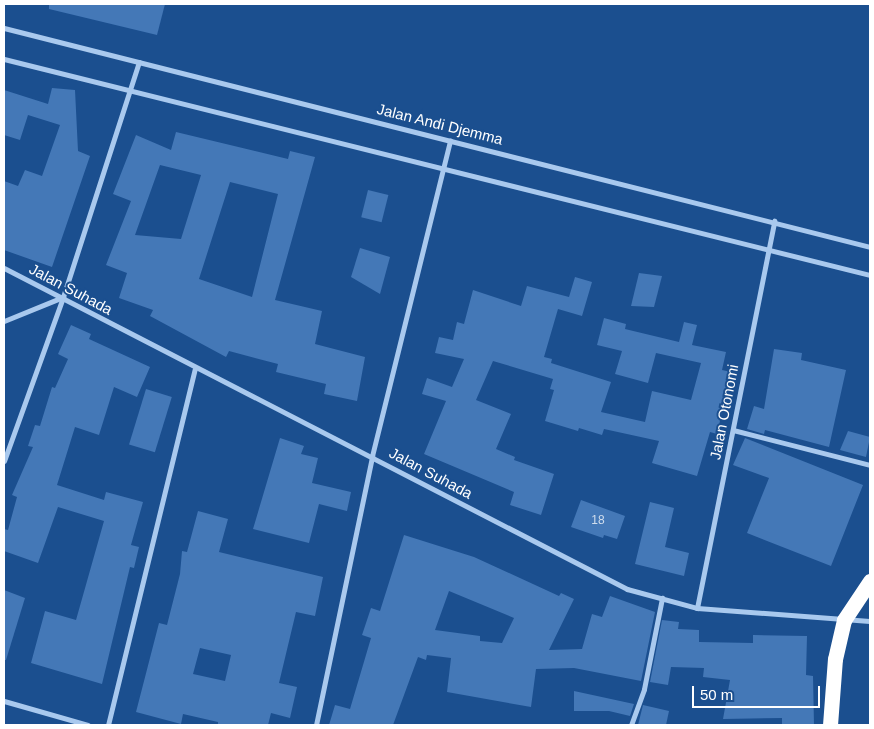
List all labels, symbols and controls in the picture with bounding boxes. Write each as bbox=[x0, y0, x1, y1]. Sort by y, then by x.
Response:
street label: Jalan Andi Djemma bbox=[375, 100, 505, 148]
street label: Jalan Suhada bbox=[26, 260, 116, 318]
street label: Jalan Otonomi bbox=[706, 363, 742, 461]
street label: Jalan Suhada bbox=[386, 444, 476, 502]
house number: 18 bbox=[591, 514, 605, 528]
scale bar bbox=[694, 676, 822, 708]
text: 50 m bbox=[700, 686, 733, 703]

